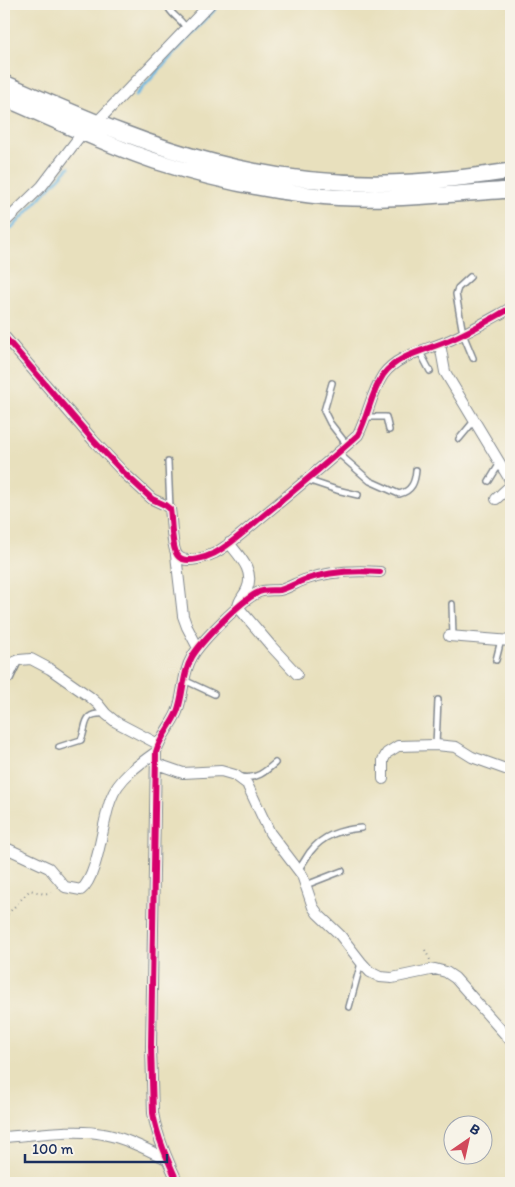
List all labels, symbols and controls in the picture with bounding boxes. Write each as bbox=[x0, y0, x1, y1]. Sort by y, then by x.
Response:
north arrow bbox=[442, 1114, 492, 1164]
text: B bbox=[466, 1120, 483, 1139]
scale bar bbox=[25, 1132, 168, 1164]
text: 100 m bbox=[32, 1140, 74, 1158]

